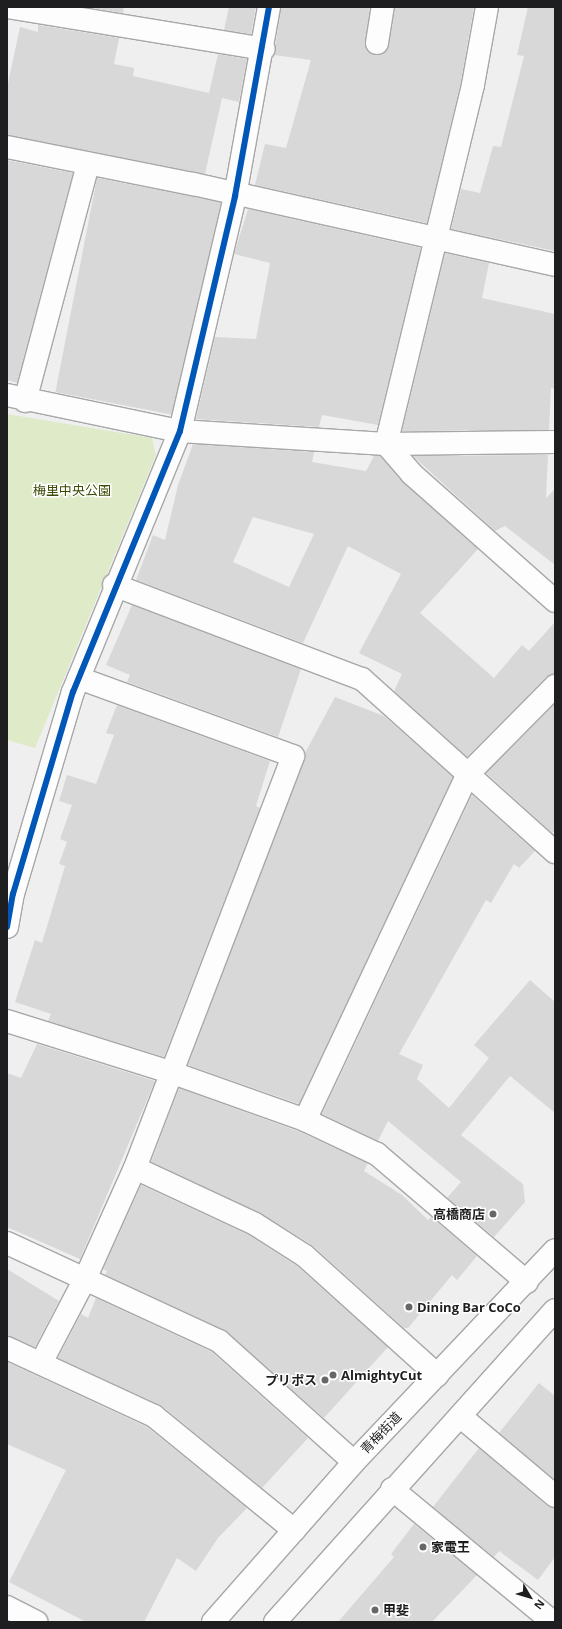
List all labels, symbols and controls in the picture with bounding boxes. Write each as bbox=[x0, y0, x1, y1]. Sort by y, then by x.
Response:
park label: 梅里中央公園 bbox=[33, 482, 111, 498]
place label: 高橋商店 bbox=[433, 1206, 485, 1222]
marker: 高橋商店 bbox=[488, 1209, 498, 1219]
place label: Dining Bar CoCo bbox=[417, 1299, 521, 1315]
marker: Dining Bar CoCo bbox=[404, 1302, 414, 1312]
place label: AlmightyCut bbox=[341, 1367, 422, 1383]
marker: AlmightyCut bbox=[328, 1370, 338, 1380]
place label: プリポス bbox=[265, 1372, 317, 1388]
marker: プリポス bbox=[320, 1375, 330, 1385]
street label: 青梅街道 bbox=[357, 1409, 405, 1457]
place label: 家電王 bbox=[431, 1539, 470, 1555]
marker: 家電王 bbox=[418, 1542, 428, 1552]
north arrow bbox=[510, 1577, 550, 1617]
text: N bbox=[531, 1597, 549, 1613]
place label: 甲斐 bbox=[383, 1602, 409, 1618]
marker: 甲斐 bbox=[370, 1605, 380, 1615]

